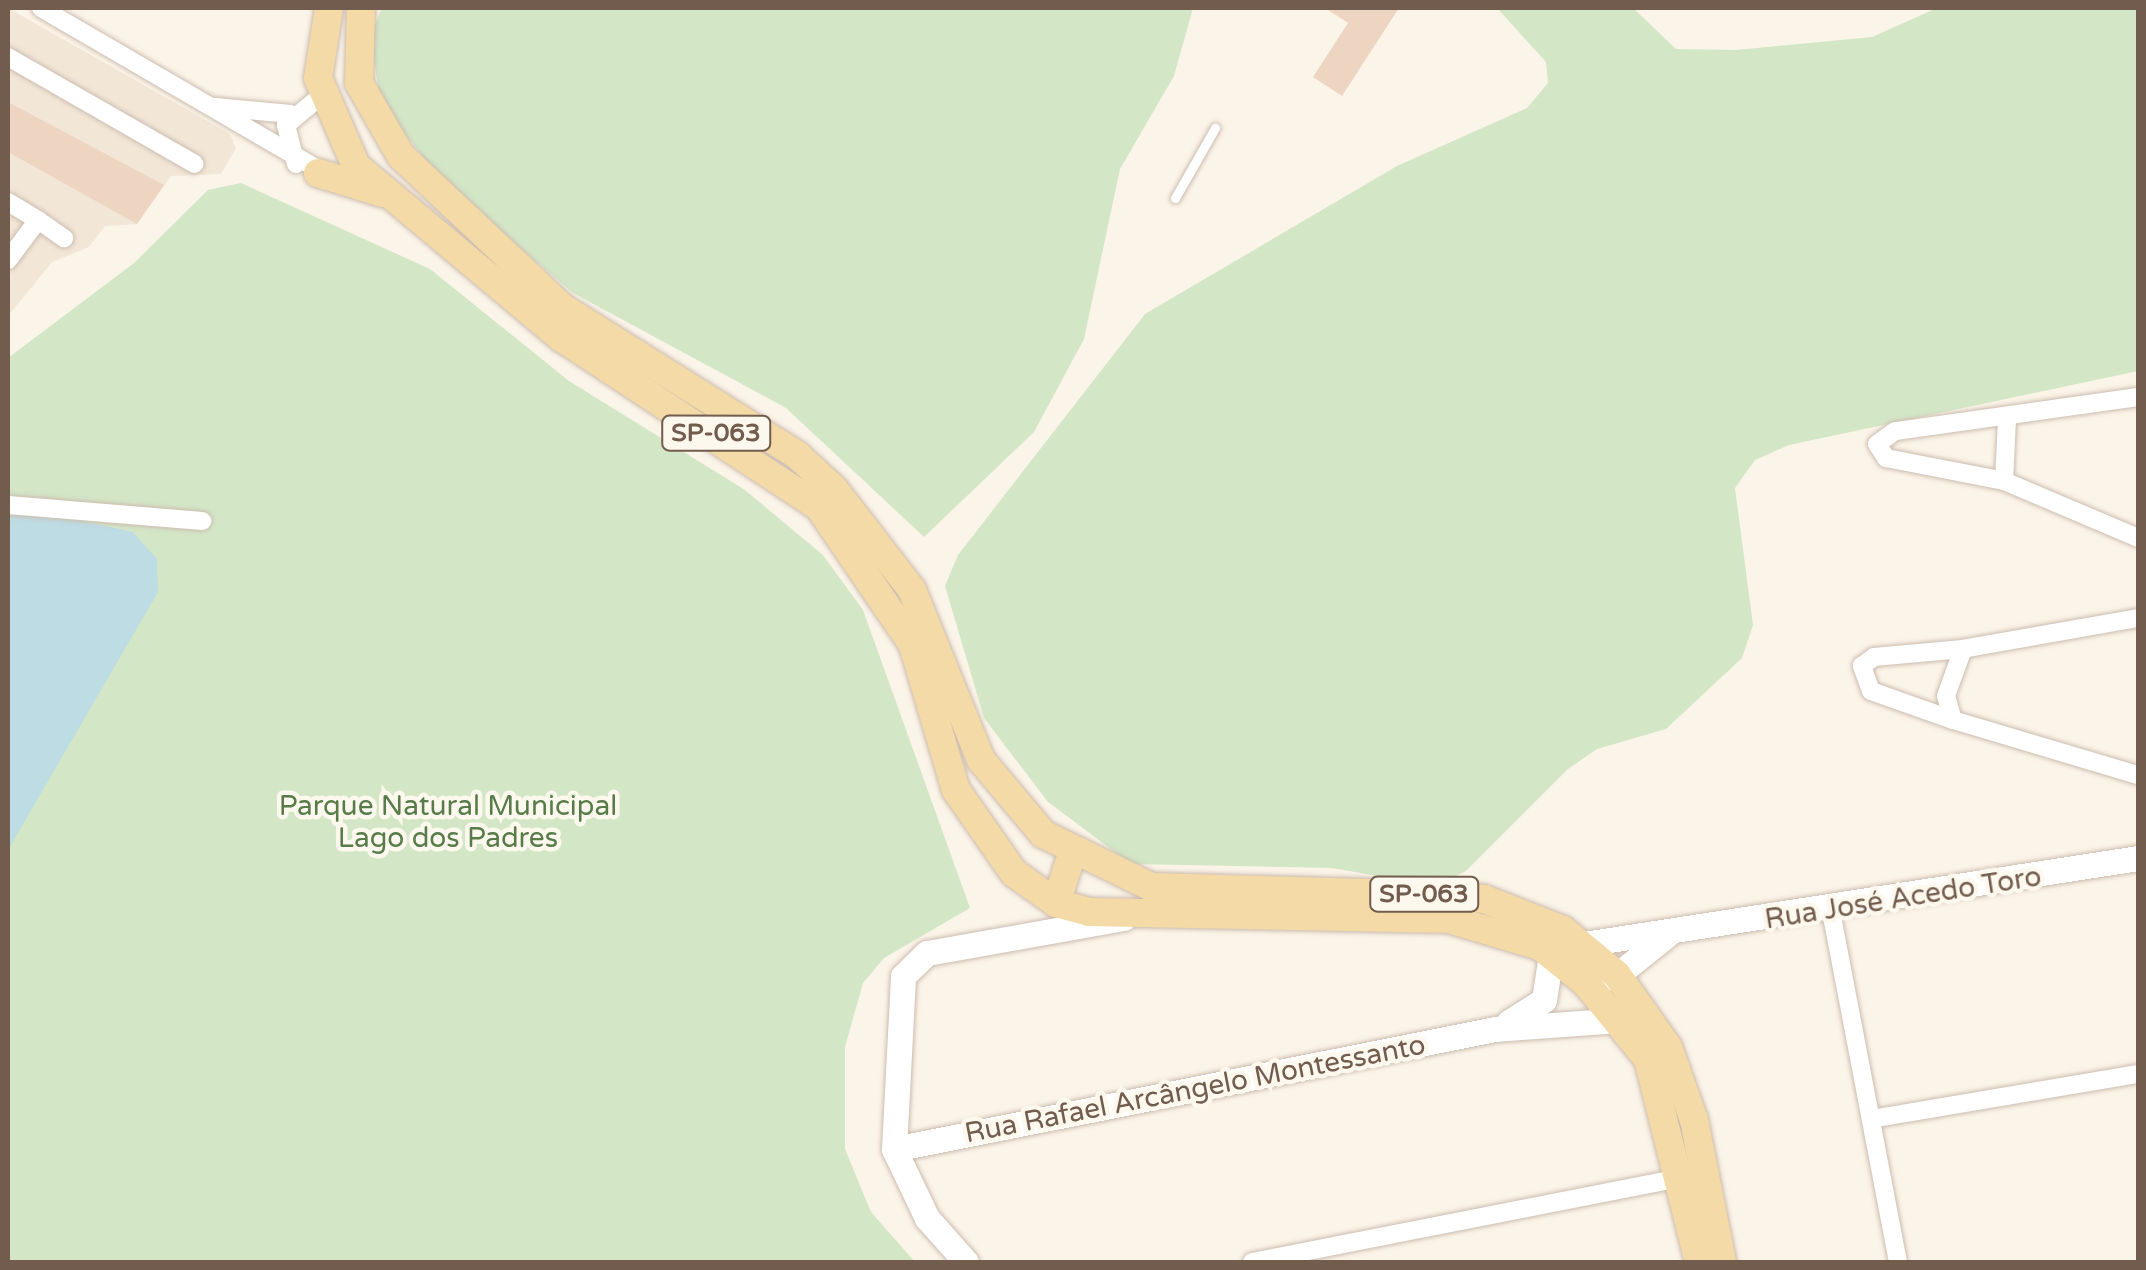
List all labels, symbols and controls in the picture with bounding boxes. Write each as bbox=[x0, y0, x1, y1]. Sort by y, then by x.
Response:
road number: SP-063 bbox=[661, 413, 771, 453]
park label: Parque Natural Municipal Lago dos Padres bbox=[279, 789, 617, 855]
street label: Rua José Acedo Toro bbox=[1762, 860, 2044, 936]
road number: SP-063 bbox=[1369, 874, 1479, 914]
street label: Rua Rafael Arcângelo Montessanto bbox=[962, 1028, 1428, 1150]

